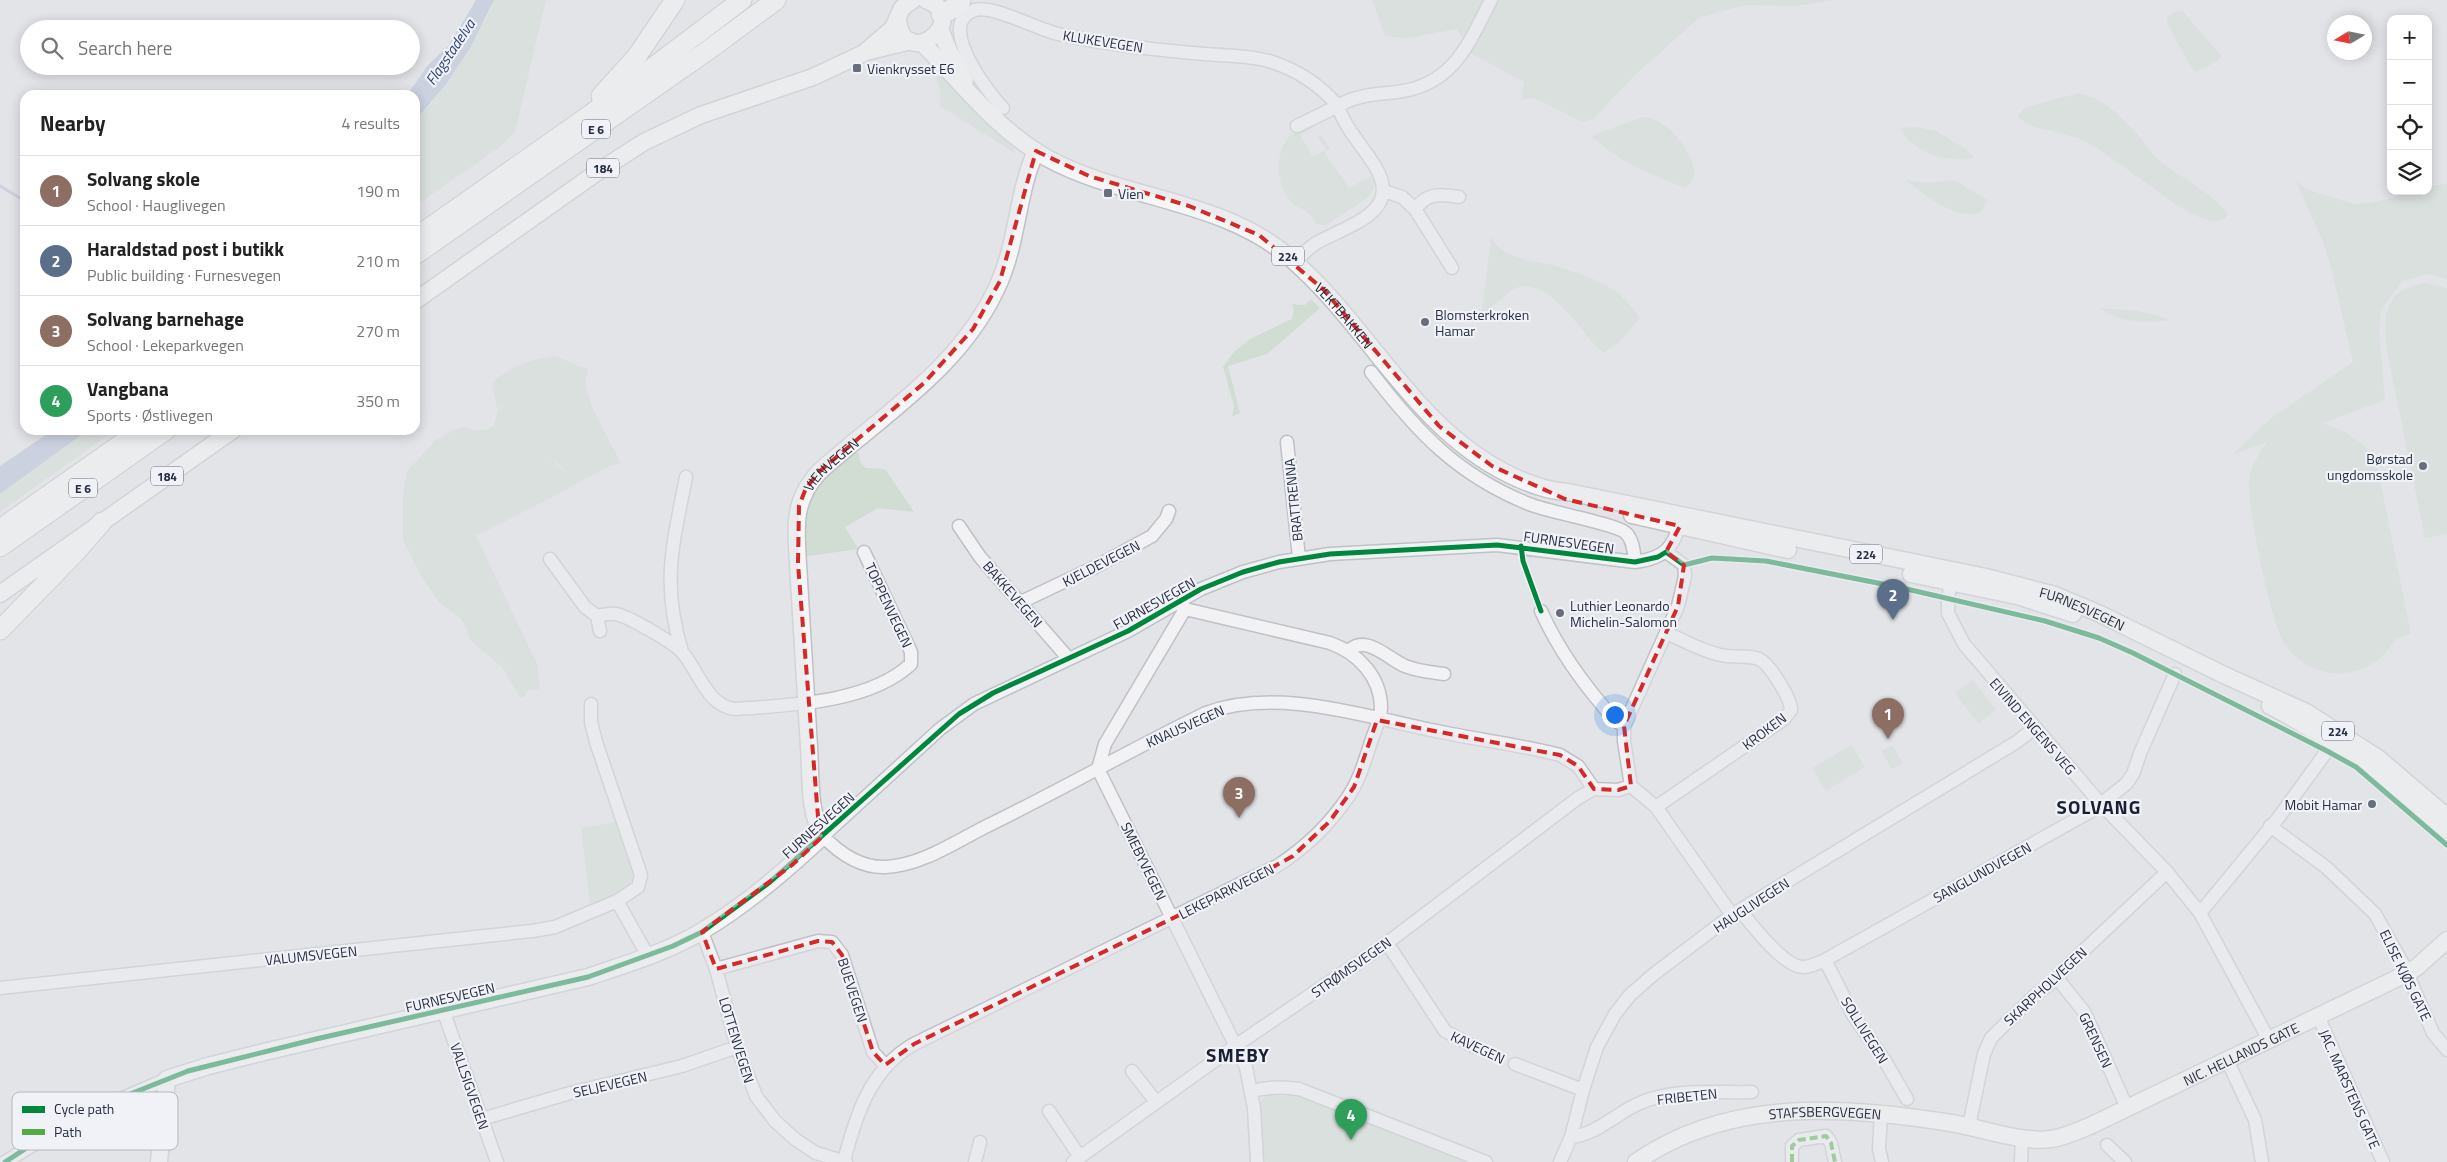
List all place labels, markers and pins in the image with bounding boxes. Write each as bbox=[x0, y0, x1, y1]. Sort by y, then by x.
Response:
place label: Vienkrysset E6 bbox=[867, 58, 955, 79]
marker: Vienkrysset E6 bbox=[851, 62, 863, 74]
place label: Vien bbox=[1118, 183, 1144, 204]
marker: Vien bbox=[1102, 187, 1114, 199]
place label: Blomsterkroken Hamar bbox=[1435, 304, 1529, 341]
marker: Blomsterkroken Hamar bbox=[1419, 316, 1431, 328]
place label: Børstad ungdomsskole bbox=[2327, 448, 2413, 485]
marker: Børstad ungdomsskole bbox=[2417, 460, 2429, 472]
pin: 2 bbox=[1877, 579, 1909, 620]
place label: Luthier Leonardo Michelin-Salomon bbox=[1570, 595, 1677, 632]
marker: Luthier Leonardo Michelin-Salomon bbox=[1554, 607, 1566, 619]
pin: 1 bbox=[1872, 698, 1904, 739]
pin: 3 bbox=[1223, 777, 1255, 818]
place label: Mobit Hamar bbox=[2284, 794, 2362, 815]
marker: Mobit Hamar bbox=[2366, 798, 2378, 810]
pin: 4 bbox=[1335, 1099, 1367, 1140]

